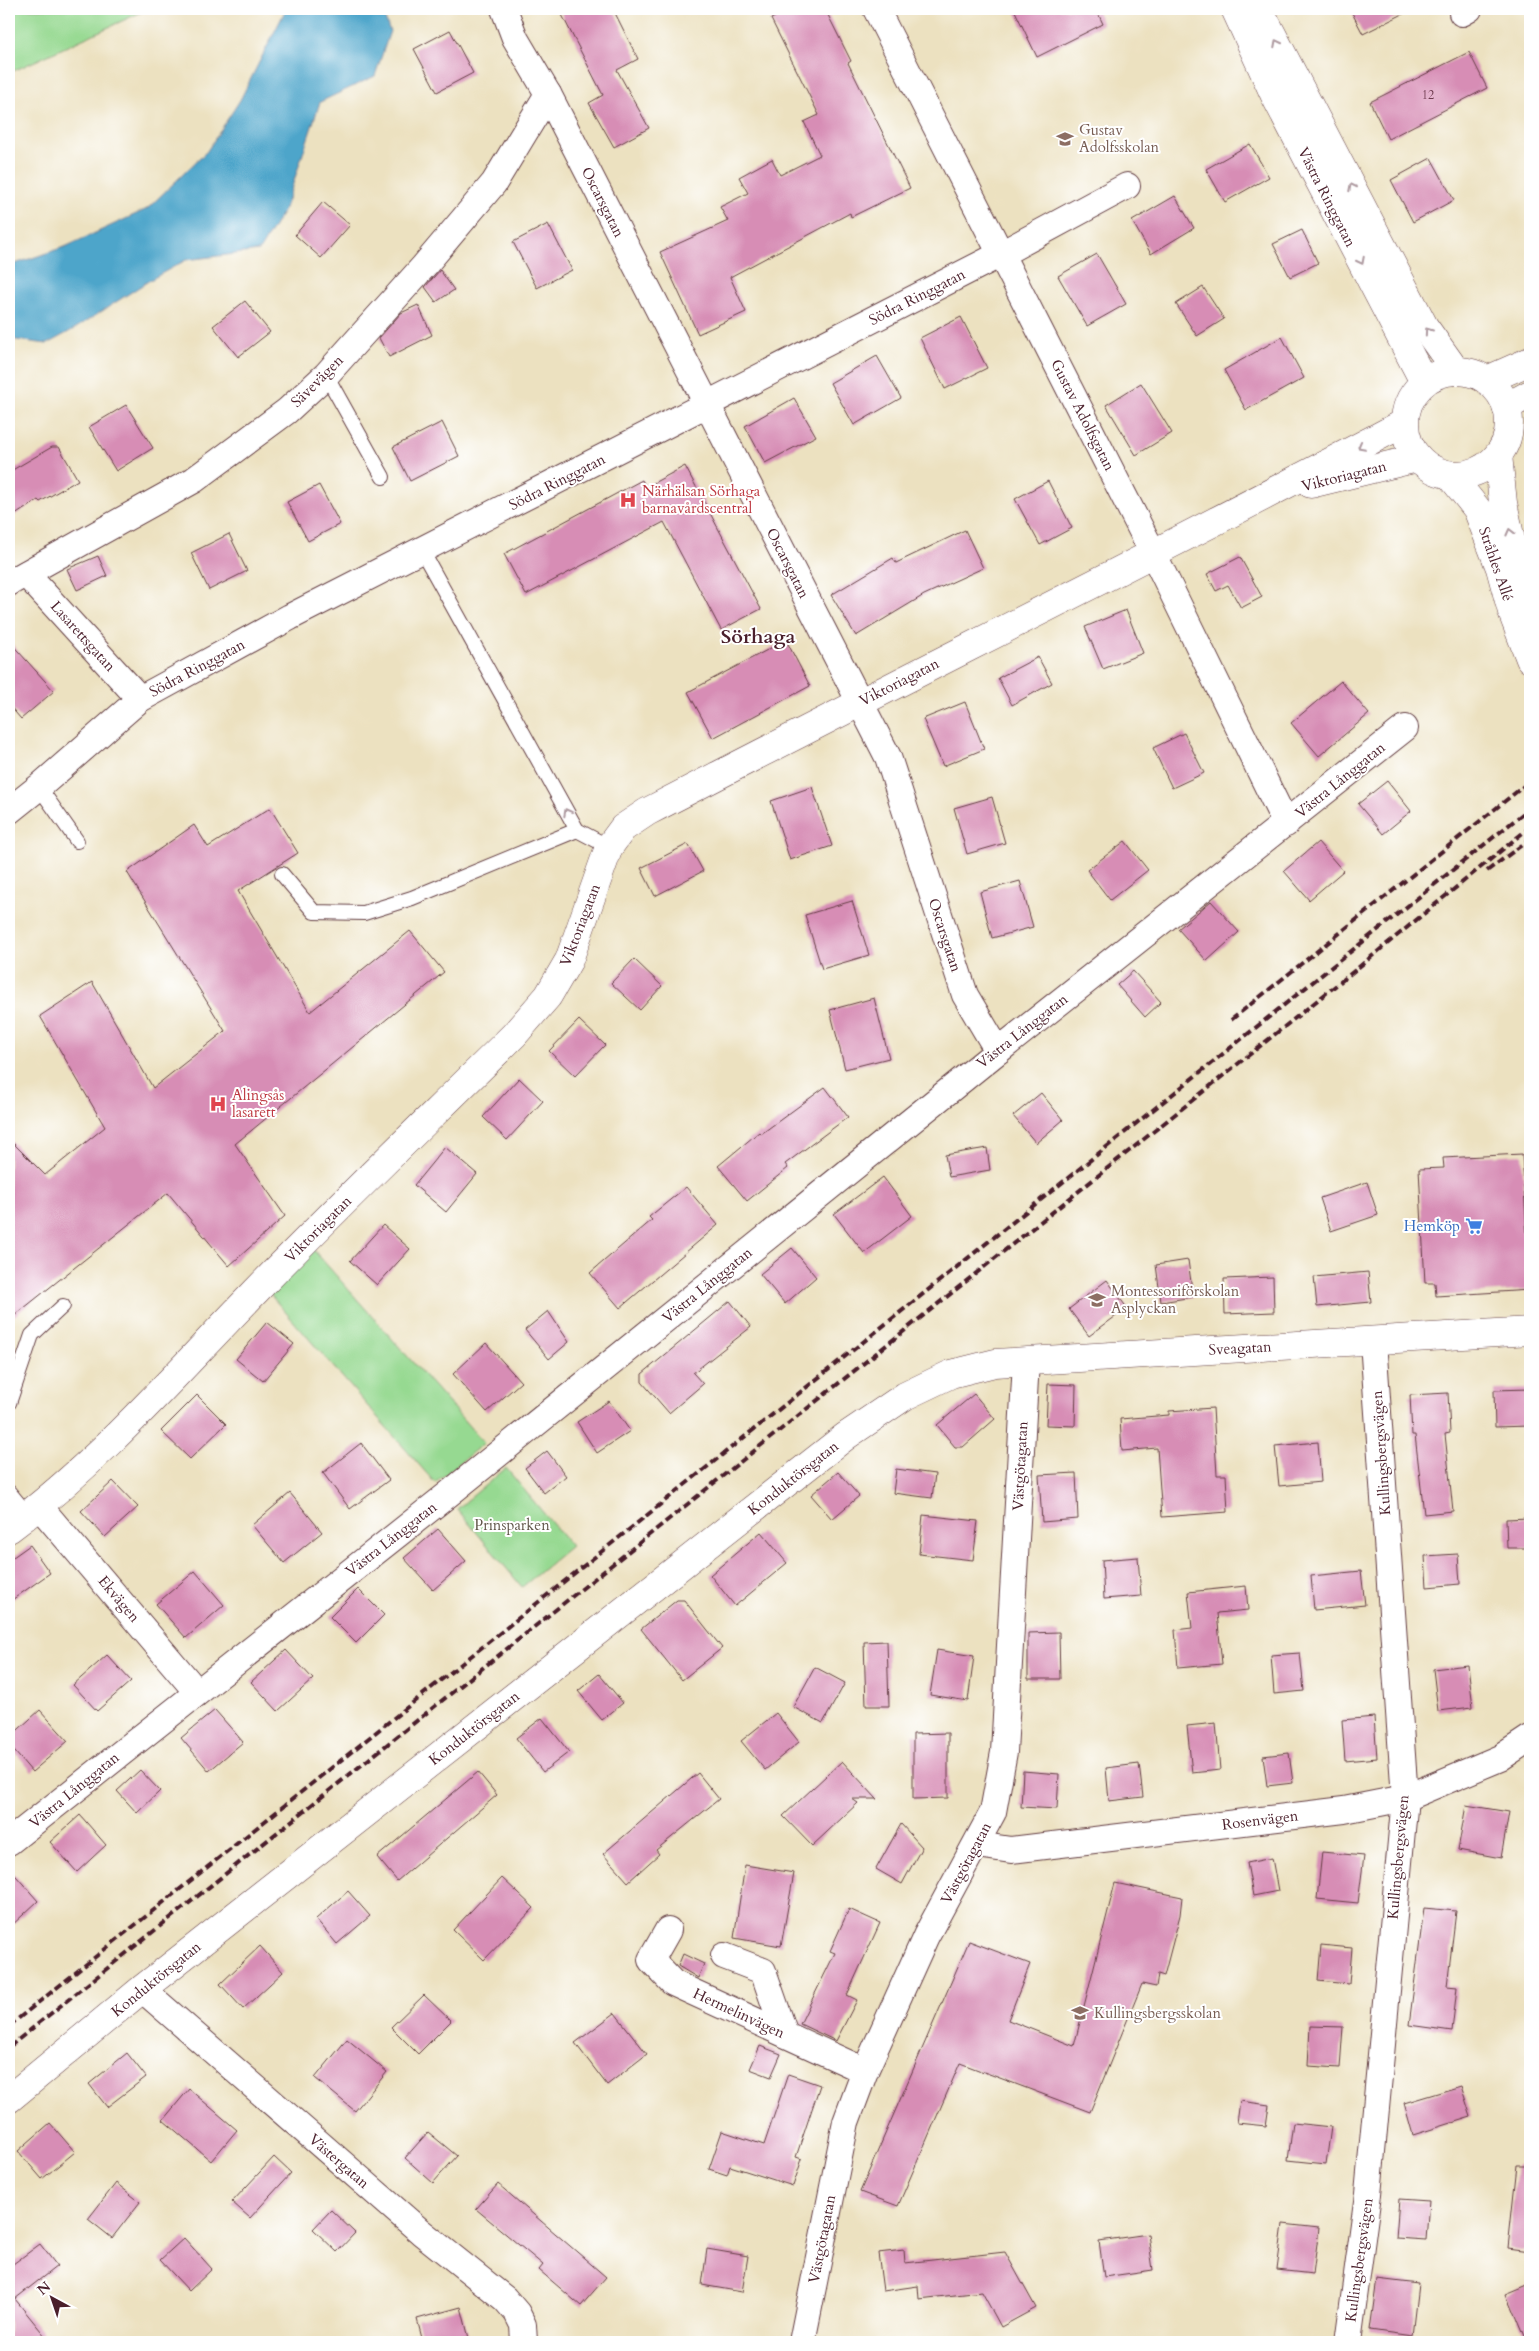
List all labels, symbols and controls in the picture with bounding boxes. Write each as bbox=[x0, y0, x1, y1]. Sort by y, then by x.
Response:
one-way arrow bbox=[1273, 39, 1283, 48]
house number: 12 bbox=[1422, 87, 1434, 103]
place label: Gustav Adolfsskolan bbox=[1079, 120, 1160, 157]
school or university icon: Gustav Adolfsskolan bbox=[1055, 129, 1075, 149]
street label: Västra Ringgatan bbox=[1293, 144, 1361, 251]
street label: Oscarsgatan bbox=[577, 163, 629, 241]
one-way arrow bbox=[1348, 184, 1358, 193]
one-way arrow bbox=[1355, 256, 1365, 265]
street label: Södra Ringgatan bbox=[865, 264, 969, 330]
one-way arrow bbox=[1425, 327, 1434, 337]
street label: Sävevägen bbox=[286, 350, 348, 412]
street label: Gustav Adolfsgatan bbox=[1046, 356, 1120, 475]
one-way arrow bbox=[1358, 440, 1367, 450]
street label: Södra Ringgatan bbox=[505, 449, 609, 515]
street label: Viktoriagatan bbox=[1299, 456, 1389, 496]
place label: Närhälsan Sörhaga barnavårdscentral bbox=[642, 481, 761, 518]
hospital icon: Närhälsan Sörhaga barnavårdscentral bbox=[618, 490, 638, 510]
street label: Oscarsgatan bbox=[762, 524, 814, 602]
street label: Stråhles Allé bbox=[1474, 524, 1518, 604]
one-way arrow bbox=[1505, 528, 1516, 537]
street label: Lasarettsgatan bbox=[46, 596, 120, 676]
district label: Sörhaga bbox=[721, 623, 795, 650]
street label: Södra Ringgatan bbox=[146, 634, 249, 702]
street label: Viktoriagatan bbox=[856, 653, 943, 711]
street label: Västra Långgatan bbox=[1291, 737, 1390, 823]
one-way arrow bbox=[564, 808, 574, 817]
street label: Viktoriagatan bbox=[555, 880, 605, 969]
street label: Oscarsgatan bbox=[924, 896, 966, 975]
street label: Västra Långgatan bbox=[972, 989, 1072, 1073]
place label: Alingsås lasarett bbox=[232, 1085, 284, 1122]
hospital icon: Alingsås lasarett bbox=[208, 1094, 228, 1114]
street label: Viktoriagatan bbox=[280, 1191, 356, 1267]
place label: Hemköp bbox=[1404, 1216, 1460, 1236]
supermarket icon: Hemköp bbox=[1464, 1216, 1484, 1236]
street label: Västra Långgatan bbox=[658, 1242, 757, 1328]
place label: Montessoriförskolan Asplyckan bbox=[1111, 1281, 1240, 1318]
school or university icon: Montessoriförskolan Asplyckan bbox=[1087, 1290, 1107, 1310]
street label: Sveagatan bbox=[1208, 1336, 1272, 1360]
street label: Kullingsbergsvägen bbox=[1367, 1390, 1395, 1516]
street label: Västgötagatan bbox=[1008, 1420, 1032, 1511]
street label: Konduktörsgatan bbox=[743, 1436, 843, 1520]
street label: Västra Långgatan bbox=[341, 1497, 441, 1581]
park label: Prinsparken bbox=[474, 1515, 550, 1535]
street label: Ekvägen bbox=[94, 1571, 145, 1627]
street label: Konduktörsgatan bbox=[424, 1686, 524, 1770]
street label: Västra Långgatan bbox=[25, 1747, 124, 1833]
street label: Kullingsbergsvägen bbox=[1383, 1793, 1413, 1920]
street label: Rosenvägen bbox=[1221, 1805, 1300, 1835]
street label: Västgötagatan bbox=[936, 1818, 996, 1907]
street label: Konduktörsgatan bbox=[107, 1936, 205, 2021]
street label: Hermelinvägen bbox=[690, 1983, 788, 2043]
school or university icon: Kullingsbergsskolan bbox=[1070, 2003, 1090, 2023]
place label: Kullingsbergsskolan bbox=[1094, 2003, 1221, 2023]
street label: Västergatan bbox=[304, 2129, 374, 2193]
street label: Västgötagatan bbox=[804, 2193, 840, 2285]
street label: Kullingsbergsvägen bbox=[1340, 2196, 1378, 2323]
north arrow bbox=[28, 2274, 78, 2324]
text: N bbox=[33, 2277, 55, 2300]

